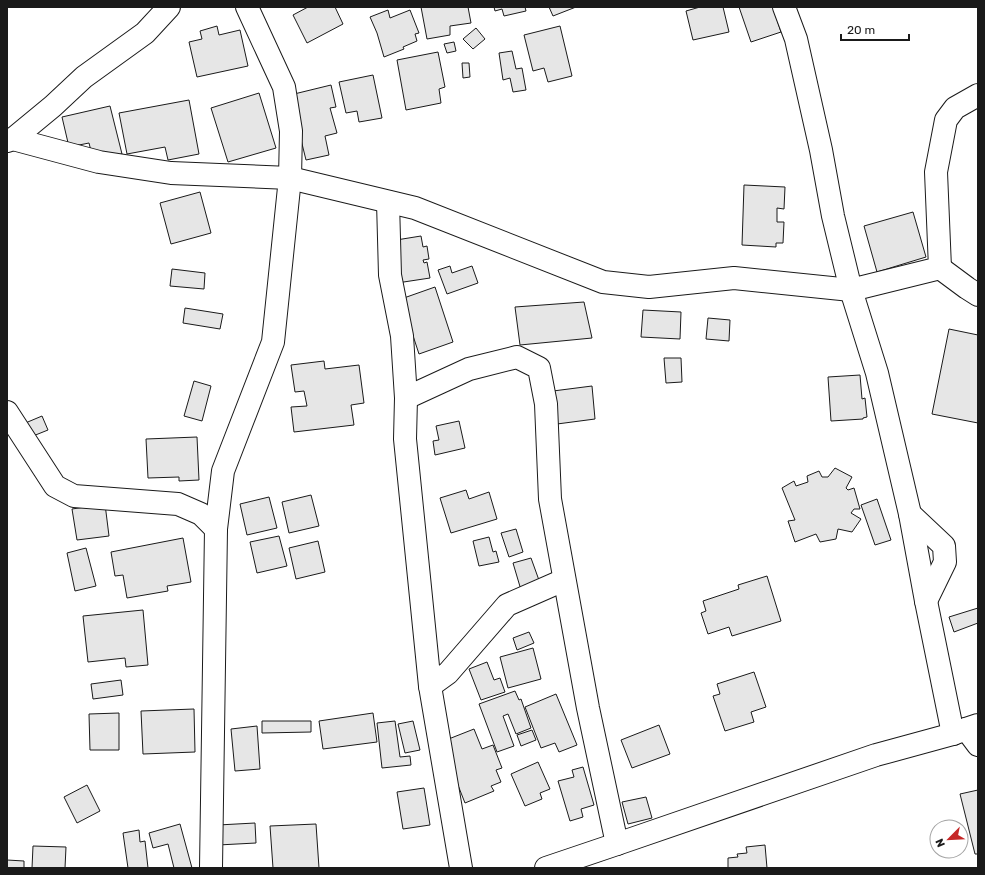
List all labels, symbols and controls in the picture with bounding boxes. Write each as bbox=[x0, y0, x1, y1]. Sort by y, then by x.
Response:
scale bar bbox=[841, 16, 909, 42]
text: 20 m bbox=[847, 23, 875, 37]
north arrow bbox=[929, 819, 969, 859]
text: N bbox=[933, 837, 948, 849]

